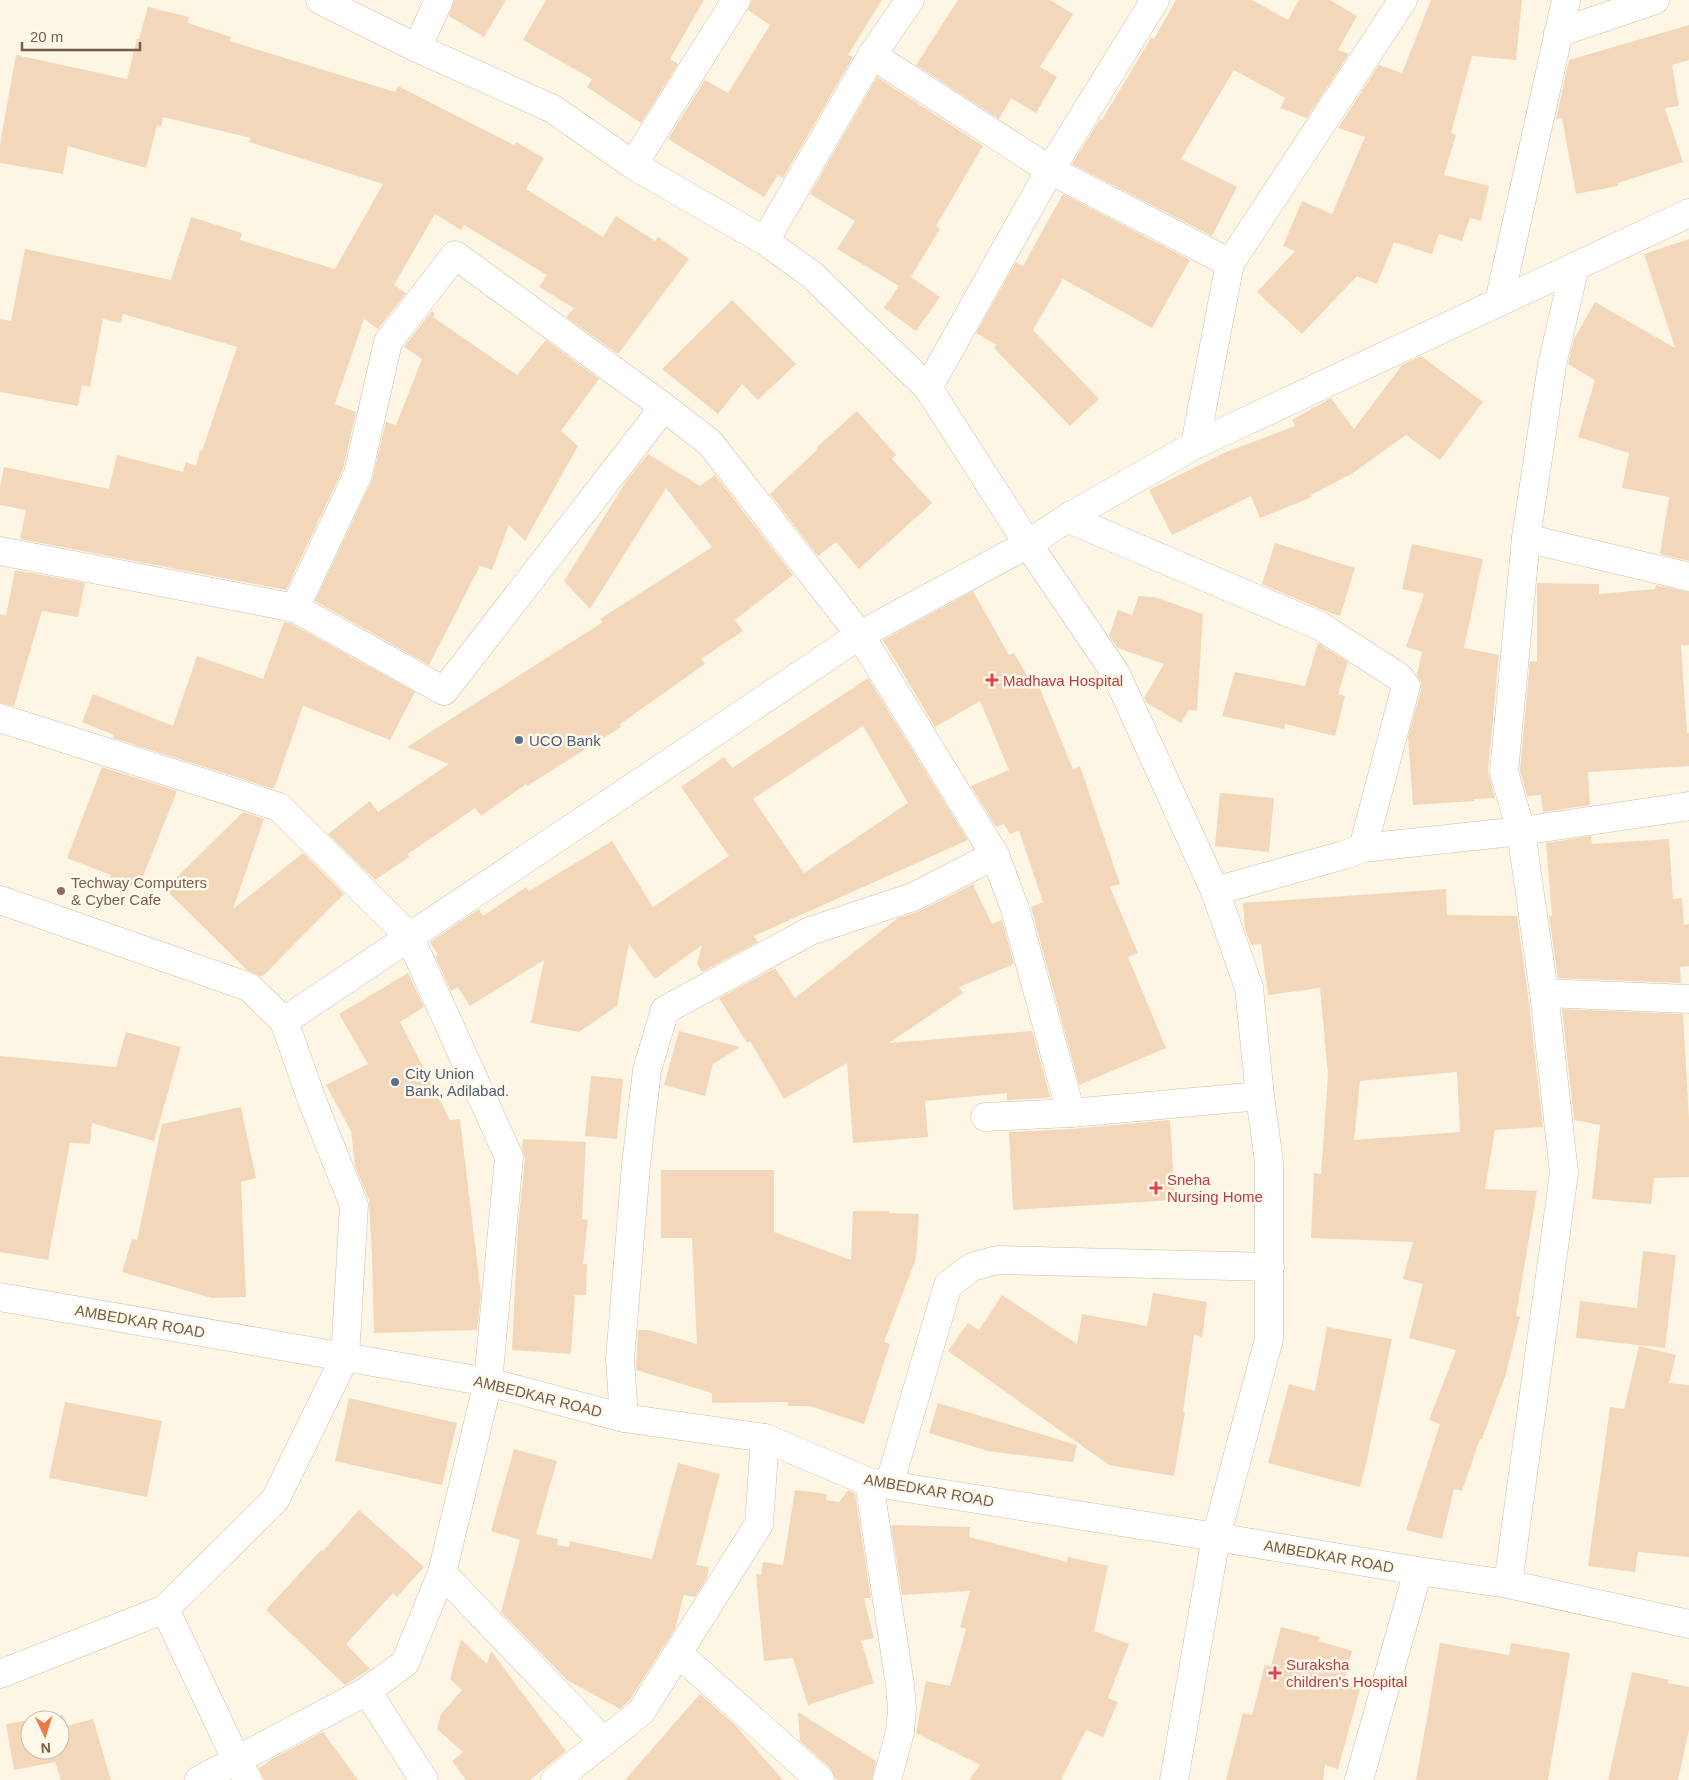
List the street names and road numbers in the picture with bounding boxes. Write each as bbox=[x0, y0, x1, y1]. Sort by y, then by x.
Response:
street label: AMBEDKAR ROAD bbox=[74, 1301, 206, 1341]
street label: AMBEDKAR ROAD bbox=[472, 1372, 604, 1420]
street label: AMBEDKAR ROAD bbox=[863, 1470, 995, 1510]
street label: AMBEDKAR ROAD bbox=[1263, 1536, 1395, 1576]

